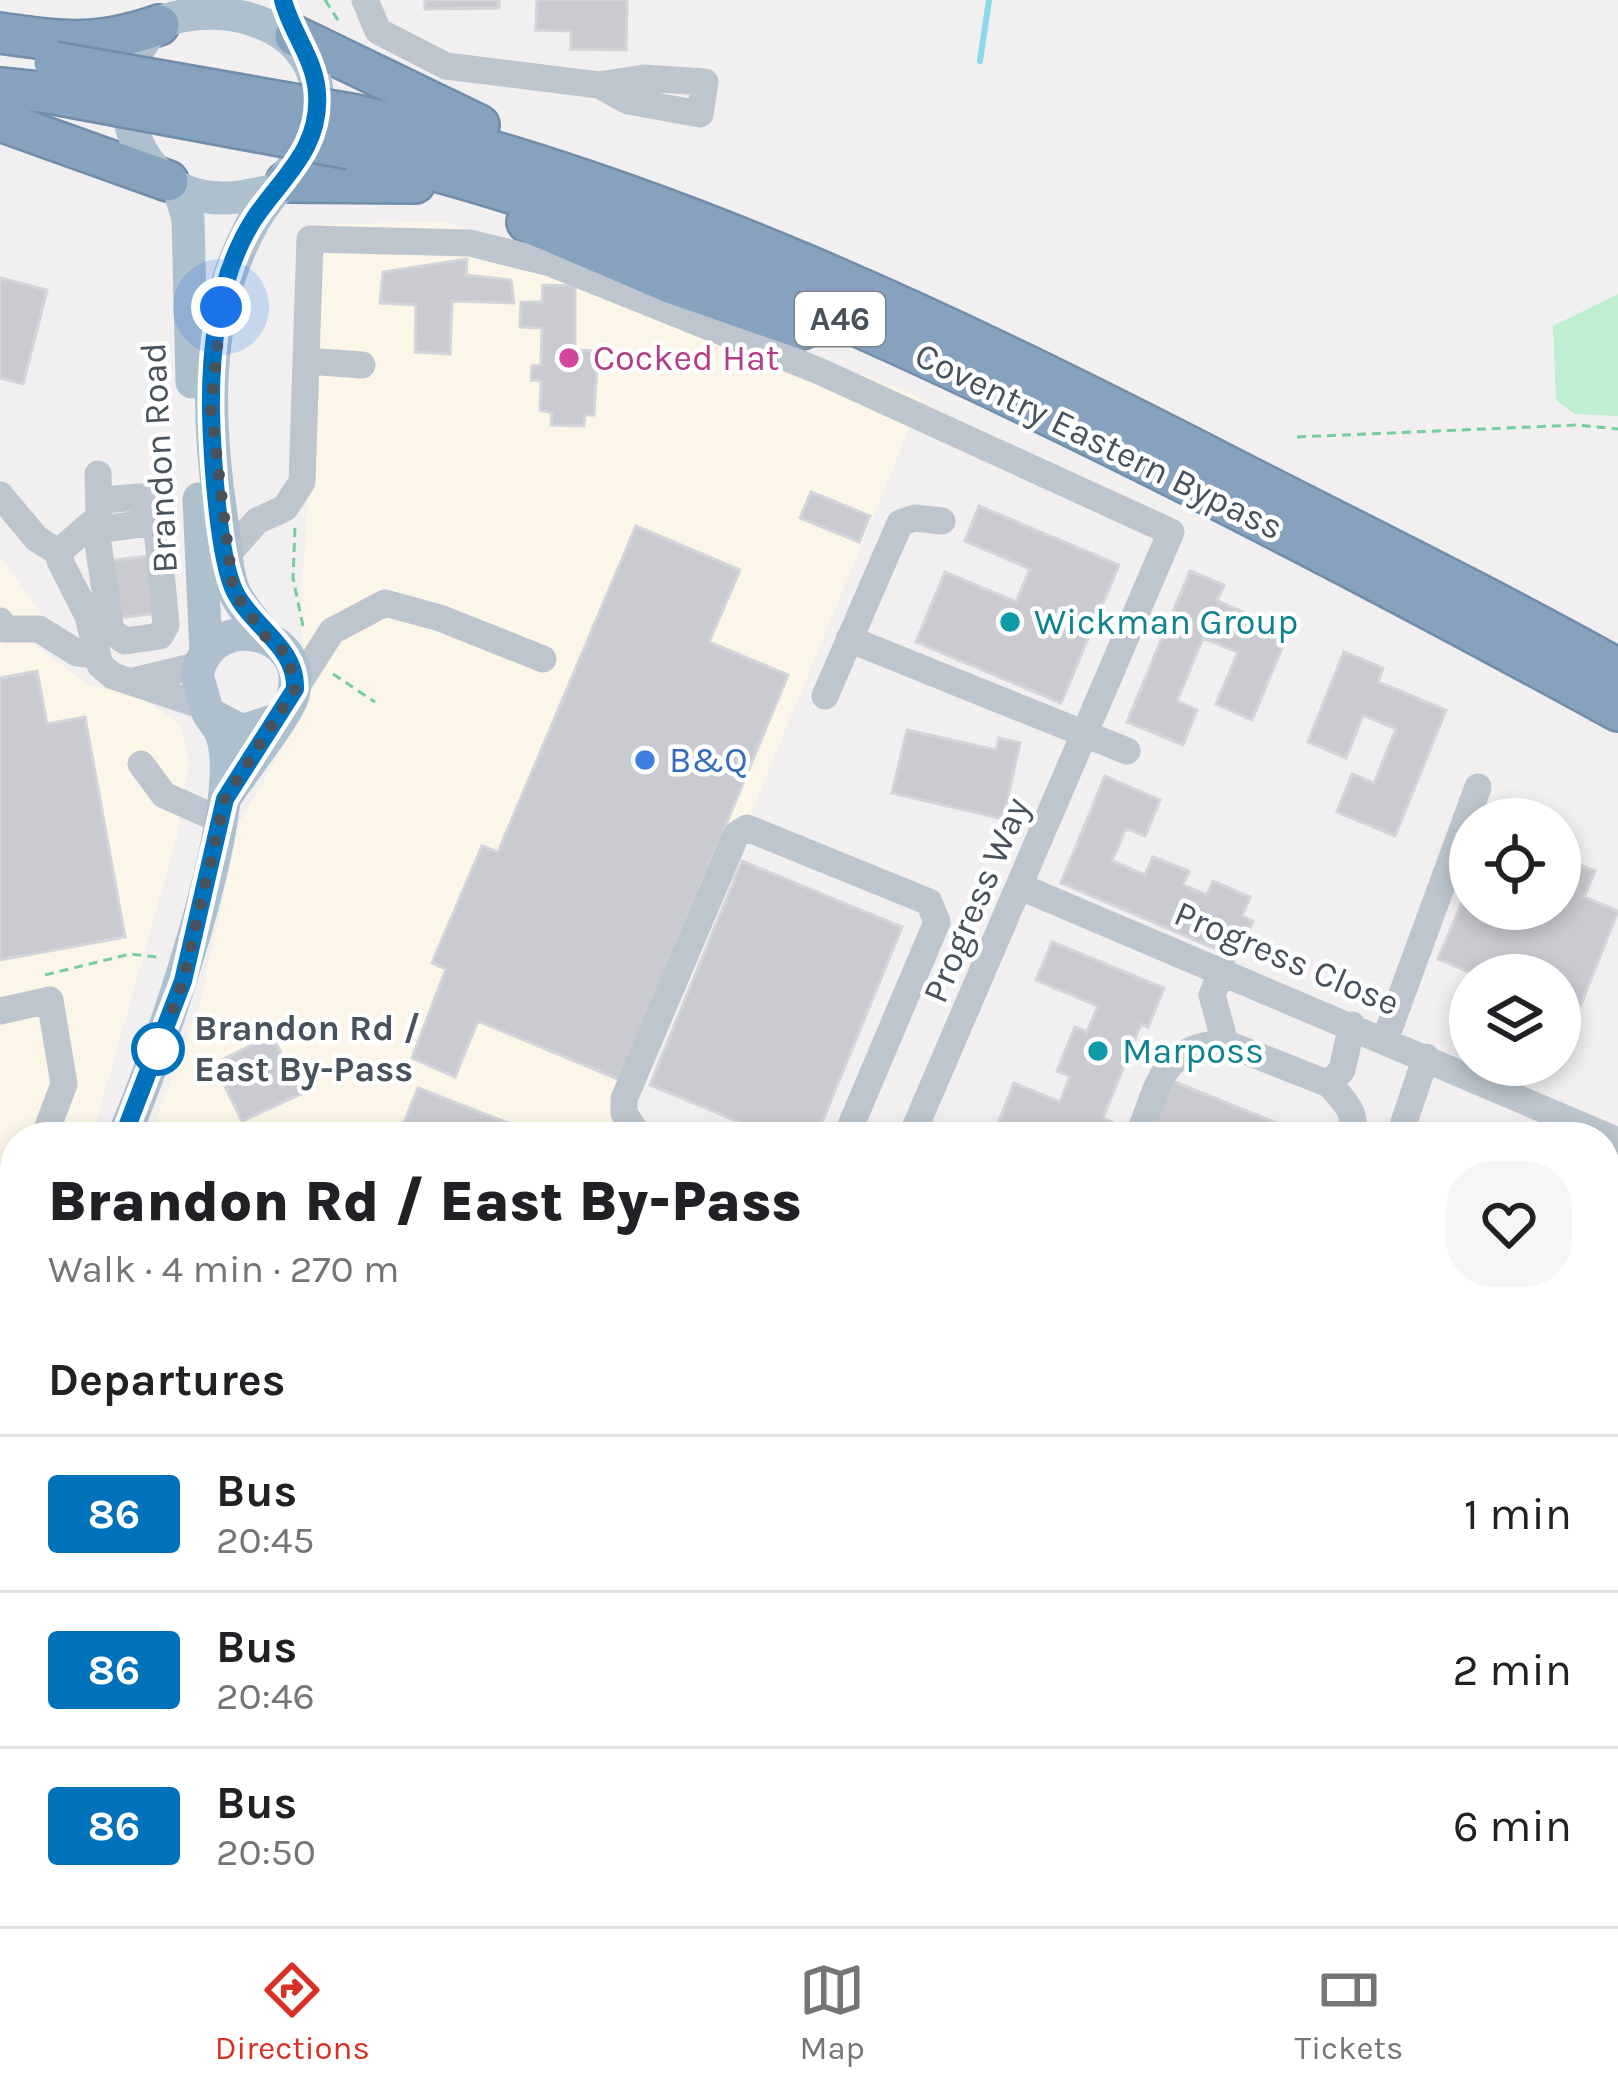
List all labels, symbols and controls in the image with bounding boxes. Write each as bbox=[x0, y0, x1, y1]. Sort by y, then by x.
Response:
your location bbox=[191, 277, 251, 337]
road number: A46 bbox=[795, 292, 885, 346]
street label: Coventry Eastern Bypass bbox=[908, 334, 1290, 548]
place label: Cocked Hat bbox=[593, 337, 779, 379]
street label: Brandon Road bbox=[132, 342, 186, 574]
marker: Cocked Hat bbox=[556, 345, 582, 371]
place label: Wickman Group bbox=[1034, 601, 1298, 643]
marker: Wickman Group bbox=[997, 609, 1023, 635]
place label: B&Q bbox=[669, 739, 748, 781]
marker: B&Q bbox=[632, 747, 658, 773]
street label: Progress Way bbox=[914, 791, 1038, 1009]
map controls bbox=[1449, 798, 1581, 1086]
button: locate bbox=[1449, 798, 1581, 930]
street label: Progress Close bbox=[1168, 892, 1406, 1024]
button: layers bbox=[1449, 954, 1581, 1086]
place label: Brandon Rd / East By-Pass bbox=[194, 1007, 420, 1091]
marker: Brandon Rd / East By-Pass bbox=[133, 1024, 183, 1074]
place label: Marposs bbox=[1122, 1030, 1264, 1072]
marker: Marposs bbox=[1085, 1038, 1111, 1064]
button: heart bbox=[1446, 1161, 1572, 1287]
text: Brandon Rd / East By-Pass bbox=[48, 1168, 802, 1234]
text: Walk · 4 min · 270 m bbox=[48, 1246, 399, 1292]
text: Departures bbox=[48, 1354, 285, 1406]
text: Bus bbox=[216, 1465, 297, 1517]
text: 1 min bbox=[1464, 1488, 1572, 1540]
text: 86 bbox=[88, 1489, 140, 1539]
text: 20:45 bbox=[216, 1517, 315, 1563]
text: Bus bbox=[216, 1621, 297, 1673]
text: 2 min bbox=[1453, 1644, 1572, 1696]
text: 86 bbox=[88, 1645, 140, 1695]
text: 20:46 bbox=[216, 1673, 315, 1719]
text: Bus bbox=[216, 1777, 297, 1829]
text: 6 min bbox=[1453, 1800, 1572, 1852]
text: 86 bbox=[88, 1801, 140, 1851]
text: 20:50 bbox=[216, 1829, 316, 1875]
tab: Directions bbox=[215, 1957, 370, 2067]
tab: Map bbox=[799, 1957, 865, 2067]
tab: Tickets bbox=[1295, 1957, 1403, 2067]

